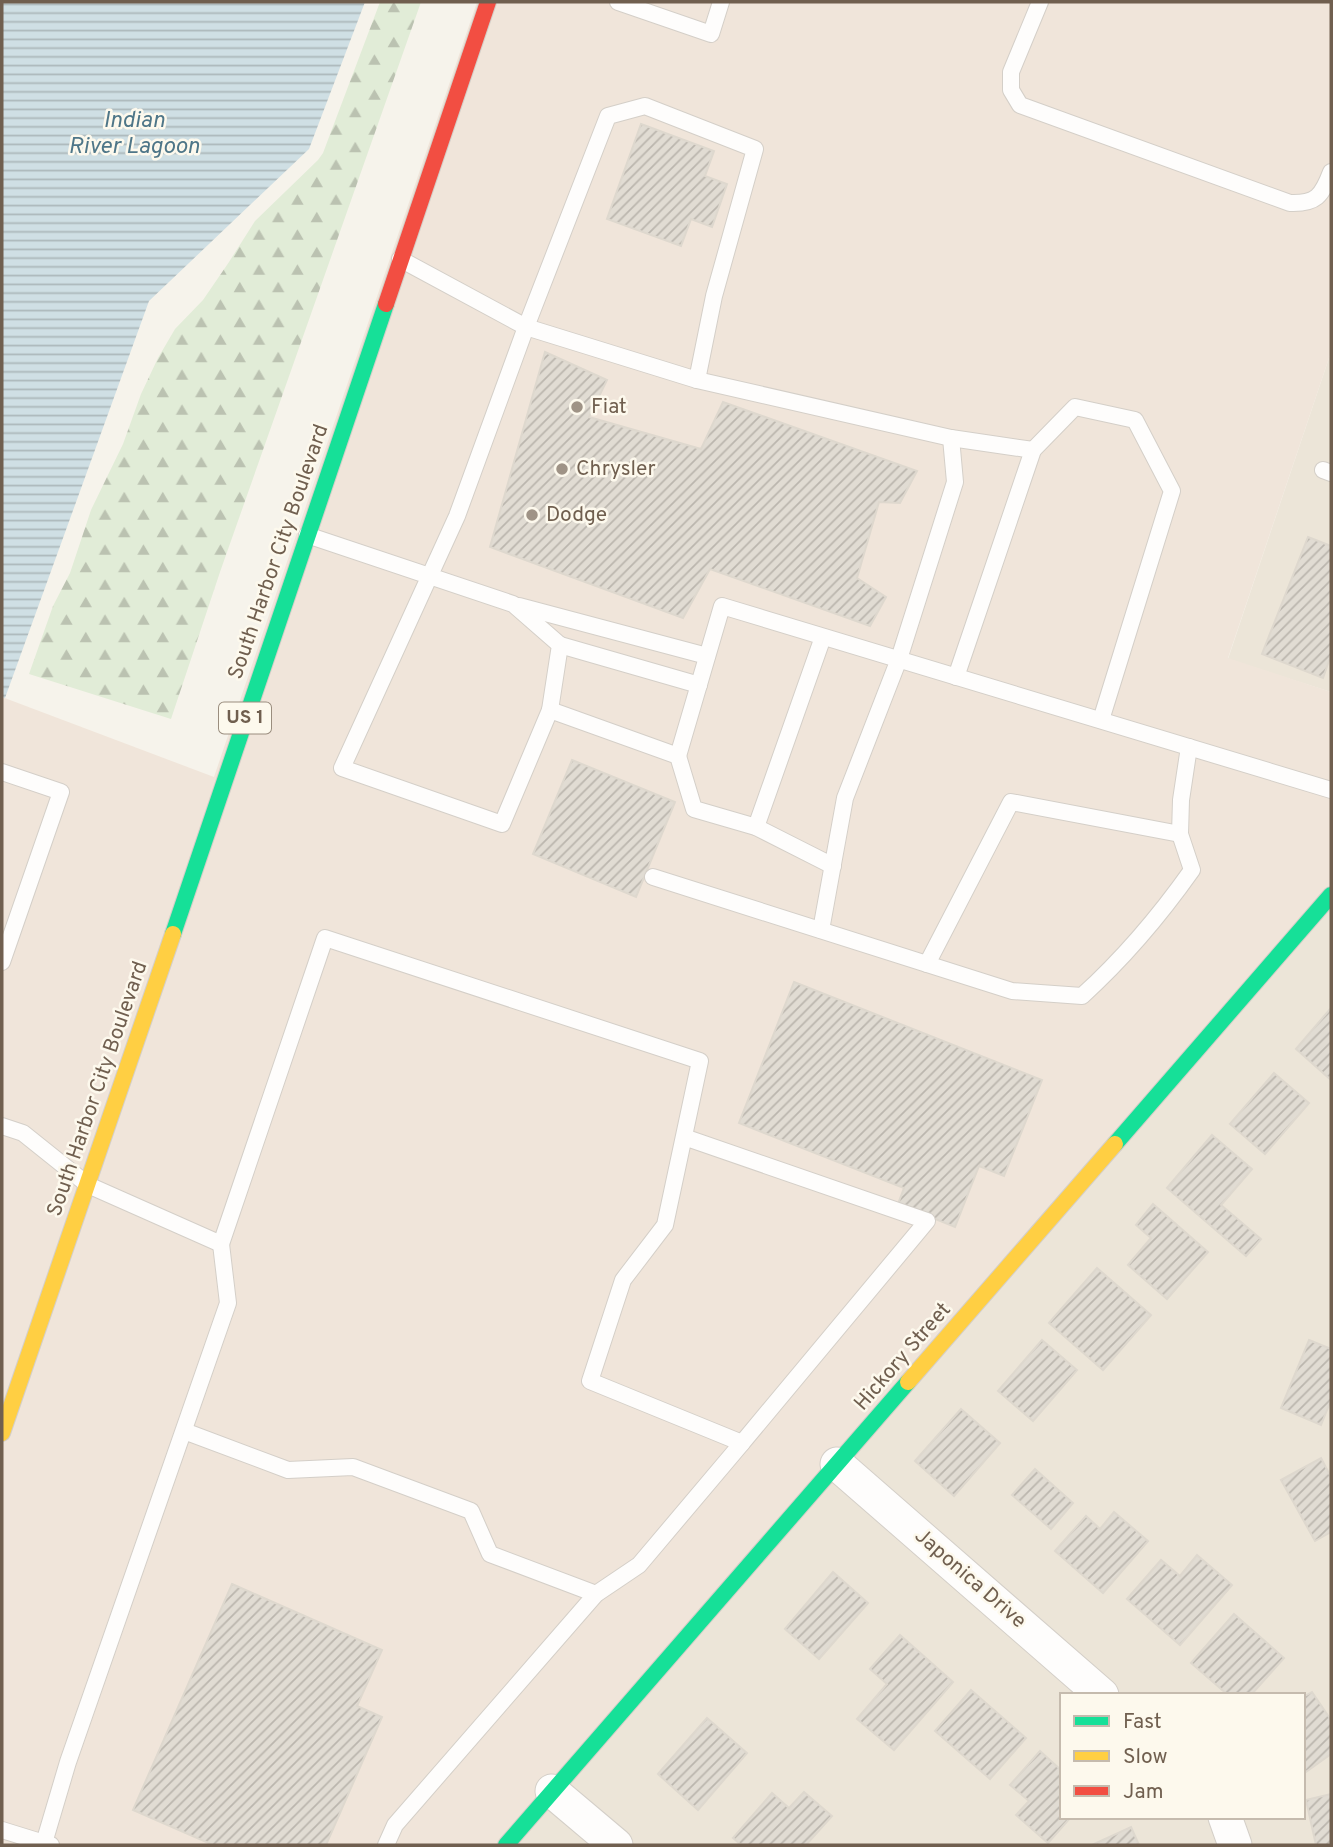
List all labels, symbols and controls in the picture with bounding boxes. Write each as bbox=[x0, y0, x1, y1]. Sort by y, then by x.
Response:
water label: Indian River Lagoon bbox=[68, 107, 200, 162]
place label: Fiat bbox=[591, 394, 627, 421]
marker: Fiat bbox=[569, 399, 585, 415]
street label: South Harbor City Boulevard bbox=[223, 421, 335, 683]
place label: Chrysler bbox=[576, 456, 656, 483]
marker: Chrysler bbox=[554, 461, 570, 477]
place label: Dodge bbox=[546, 502, 607, 529]
marker: Dodge bbox=[524, 507, 540, 523]
road number: US 1 bbox=[219, 702, 271, 734]
street label: South Harbor City Boulevard bbox=[42, 958, 154, 1220]
street label: Hickory Street bbox=[849, 1297, 957, 1417]
street label: Japonica Drive bbox=[908, 1523, 1032, 1635]
legend bbox=[1060, 1693, 1305, 1819]
text: Fast bbox=[1123, 1709, 1162, 1736]
text: Slow bbox=[1123, 1744, 1168, 1771]
text: Jam bbox=[1123, 1779, 1164, 1806]

